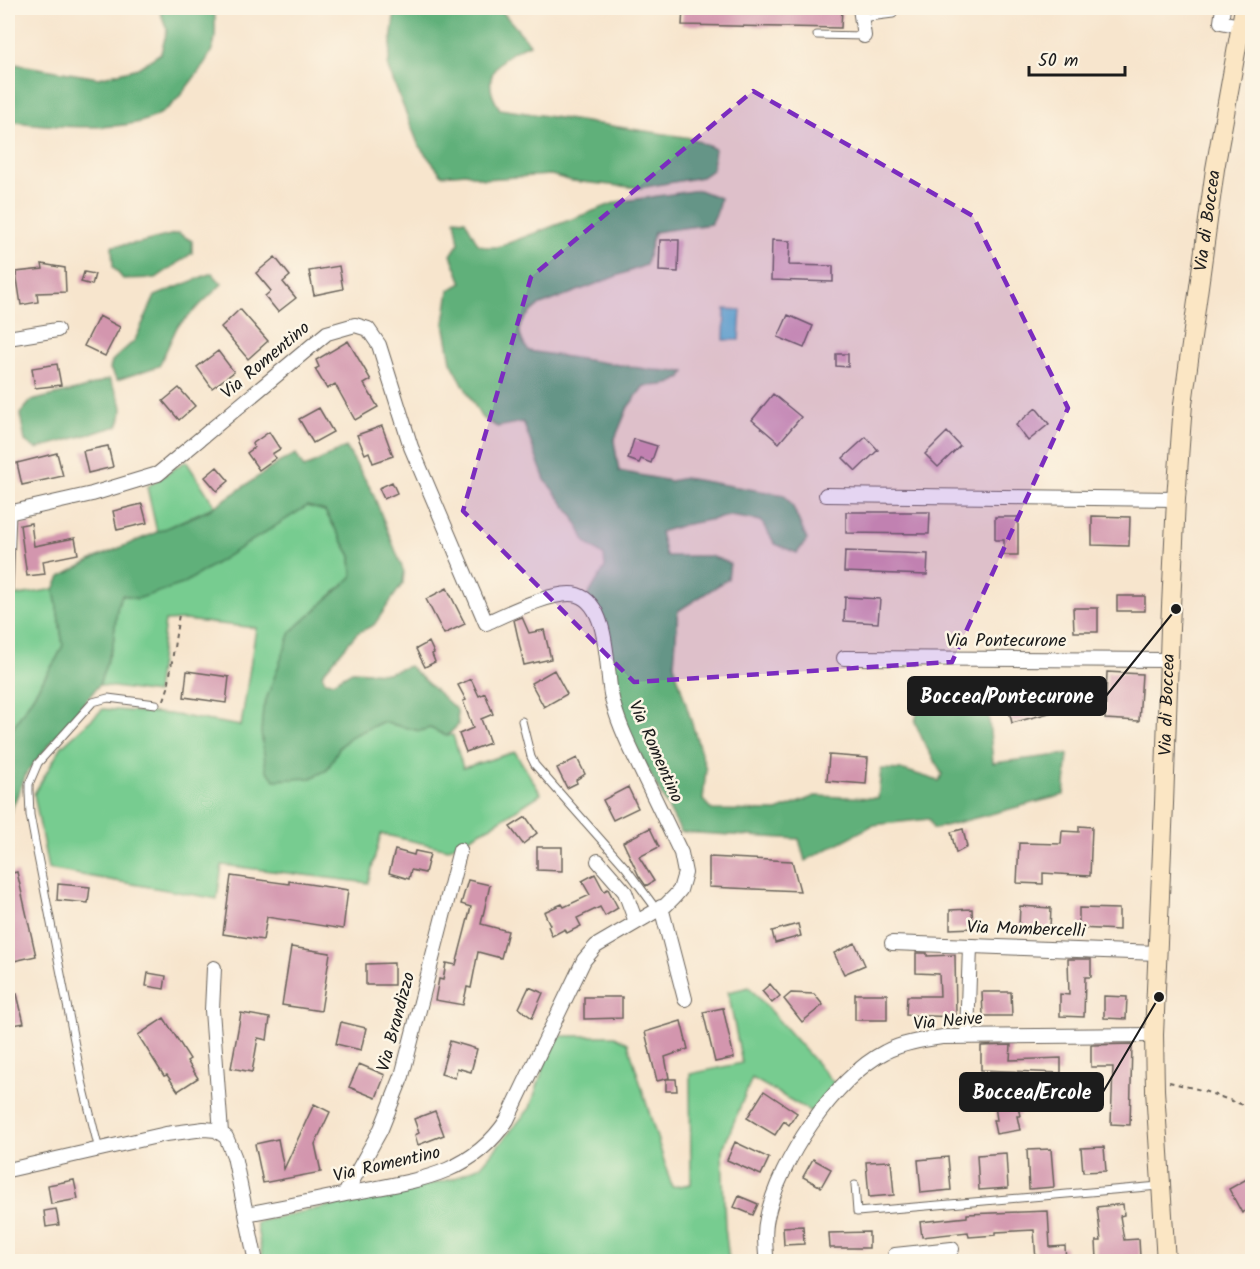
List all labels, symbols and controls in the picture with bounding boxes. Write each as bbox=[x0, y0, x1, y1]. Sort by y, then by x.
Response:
scale bar bbox=[1029, 39, 1125, 77]
text: 50 m bbox=[1038, 47, 1078, 76]
street label: Via di Boccea bbox=[1187, 168, 1229, 273]
street label: Via Romentino bbox=[215, 315, 317, 407]
street label: Via Pontecurone bbox=[946, 627, 1066, 656]
street label: Via di Boccea bbox=[1151, 653, 1184, 756]
callout: Boccea/Pontecurone bbox=[908, 677, 1106, 715]
text: Boccea/Pontecurone bbox=[920, 682, 1094, 714]
street label: Via Romentino bbox=[620, 696, 690, 808]
street label: Via Mombercelli bbox=[966, 913, 1087, 947]
street label: Via Brandizzo bbox=[370, 969, 424, 1075]
street label: Via Neive bbox=[912, 1005, 984, 1039]
callout: Boccea/Ercole bbox=[960, 1073, 1103, 1111]
text: Boccea/Ercole bbox=[973, 1078, 1092, 1110]
street label: Via Romentino bbox=[331, 1139, 443, 1191]

